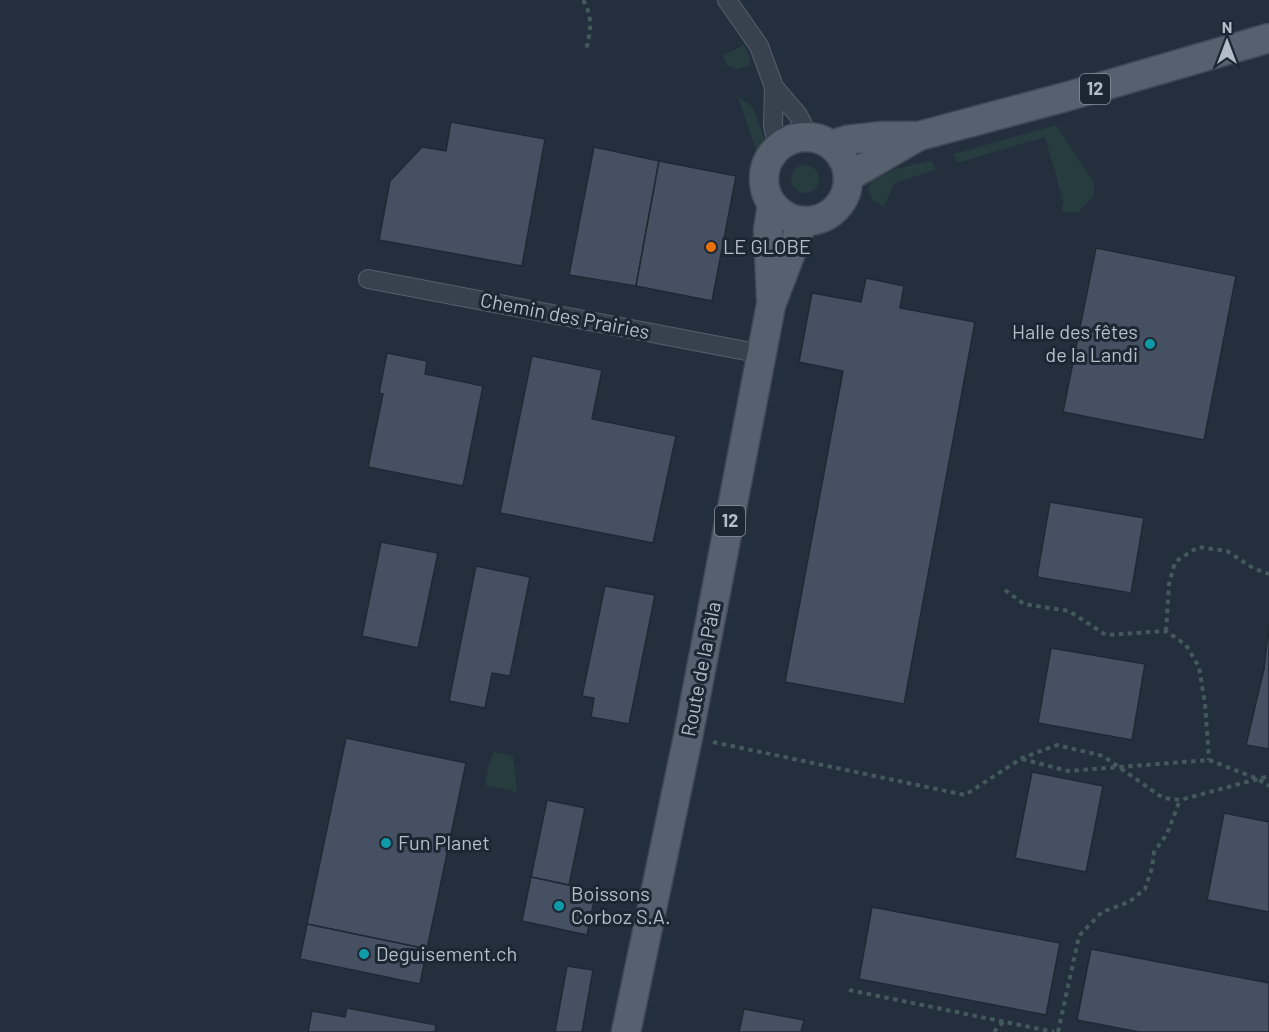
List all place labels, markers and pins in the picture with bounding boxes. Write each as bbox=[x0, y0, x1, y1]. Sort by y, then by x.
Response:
place label: LE GLOBE bbox=[723, 234, 811, 258]
marker: LE GLOBE bbox=[704, 240, 718, 254]
place label: Halle des fêtes de la Landi bbox=[1012, 319, 1138, 366]
marker: Halle des fêtes de la Landi bbox=[1143, 337, 1157, 351]
place label: Fun Planet bbox=[398, 830, 490, 854]
marker: Fun Planet bbox=[379, 836, 393, 850]
place label: Boissons Corboz S.A. bbox=[571, 881, 671, 928]
marker: Boissons Corboz S.A. bbox=[552, 899, 566, 913]
place label: Deguisement.ch bbox=[376, 941, 517, 965]
marker: Deguisement.ch bbox=[357, 947, 371, 961]

